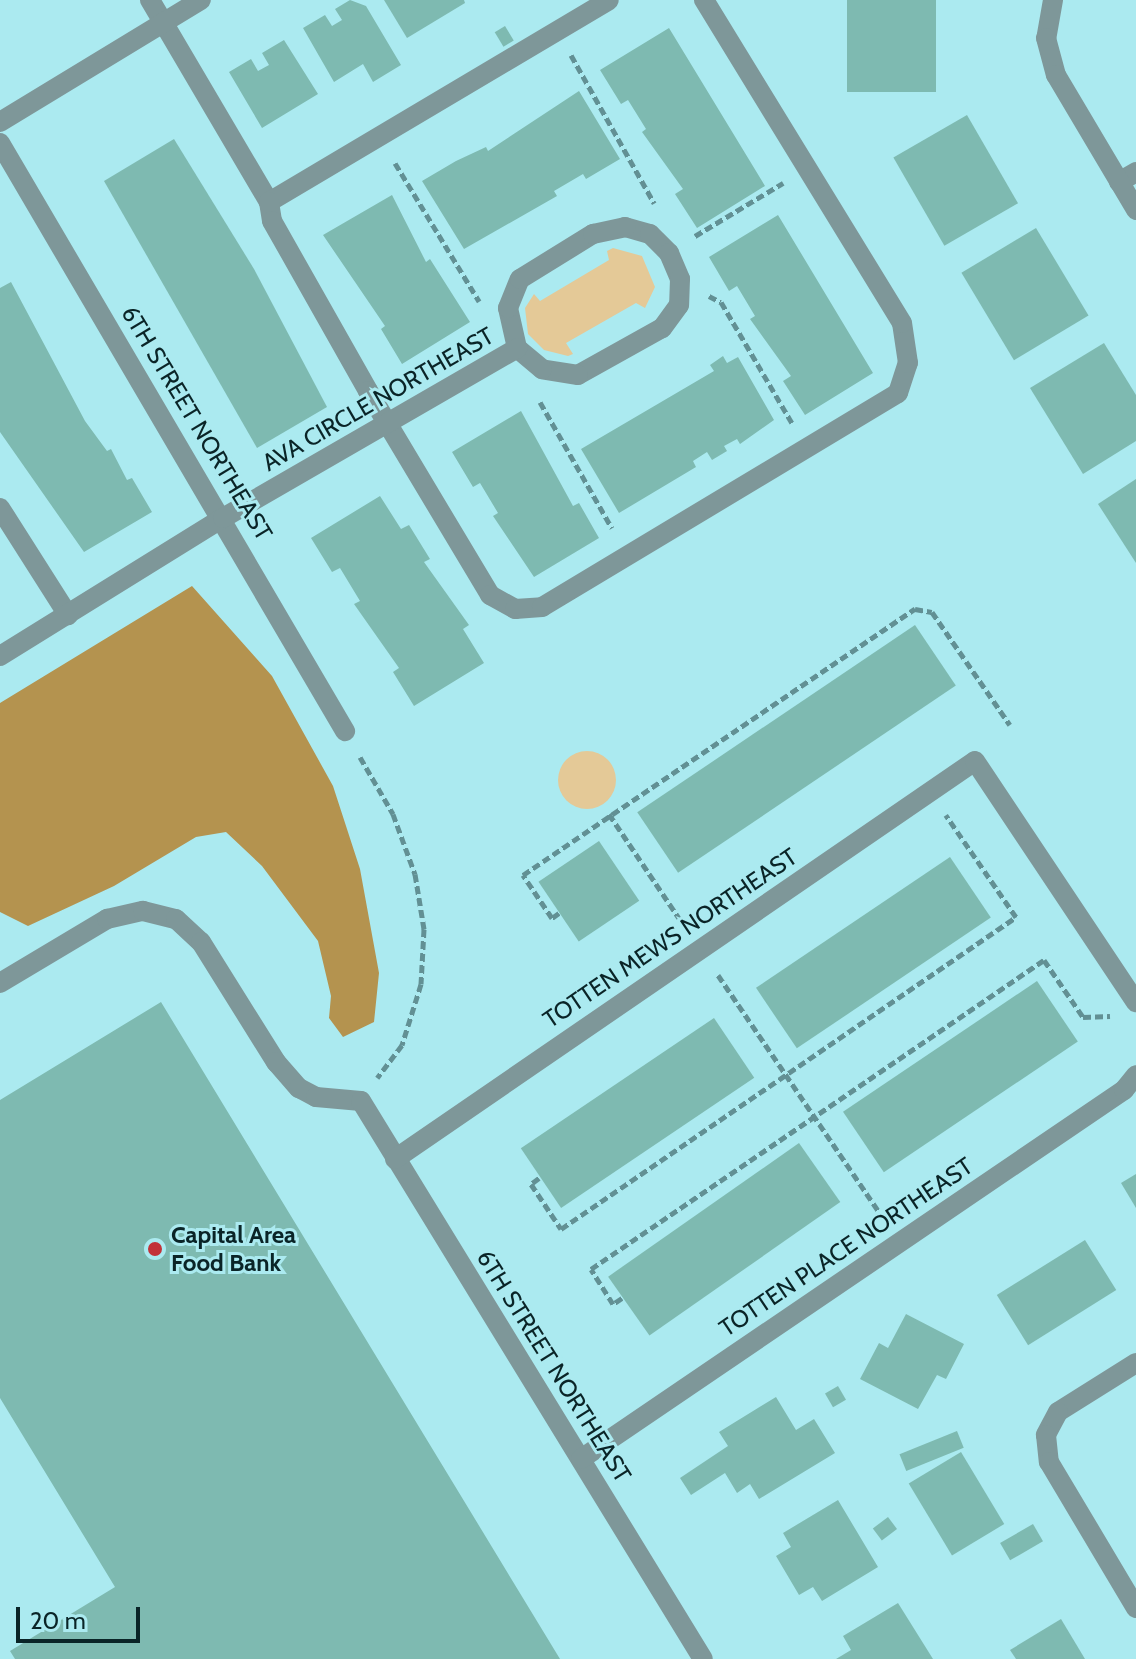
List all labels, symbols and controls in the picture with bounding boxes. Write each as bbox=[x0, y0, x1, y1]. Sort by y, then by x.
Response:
street label: 6TH STREET NORTHEAST bbox=[116, 301, 278, 545]
street label: AVA CIRCLE NORTHEAST bbox=[257, 321, 499, 477]
street label: TOTTEN MEWS NORTHEAST bbox=[537, 842, 803, 1034]
street label: TOTTEN PLACE NORTHEAST bbox=[714, 1151, 978, 1343]
place label: Capital Area Food Bank bbox=[171, 1221, 296, 1277]
marker: Capital Area Food Bank bbox=[146, 1240, 164, 1258]
street label: 6TH STREET NORTHEAST bbox=[471, 1245, 637, 1487]
scale bar bbox=[20, 1591, 144, 1641]
text: 20 m bbox=[30, 1606, 86, 1635]

